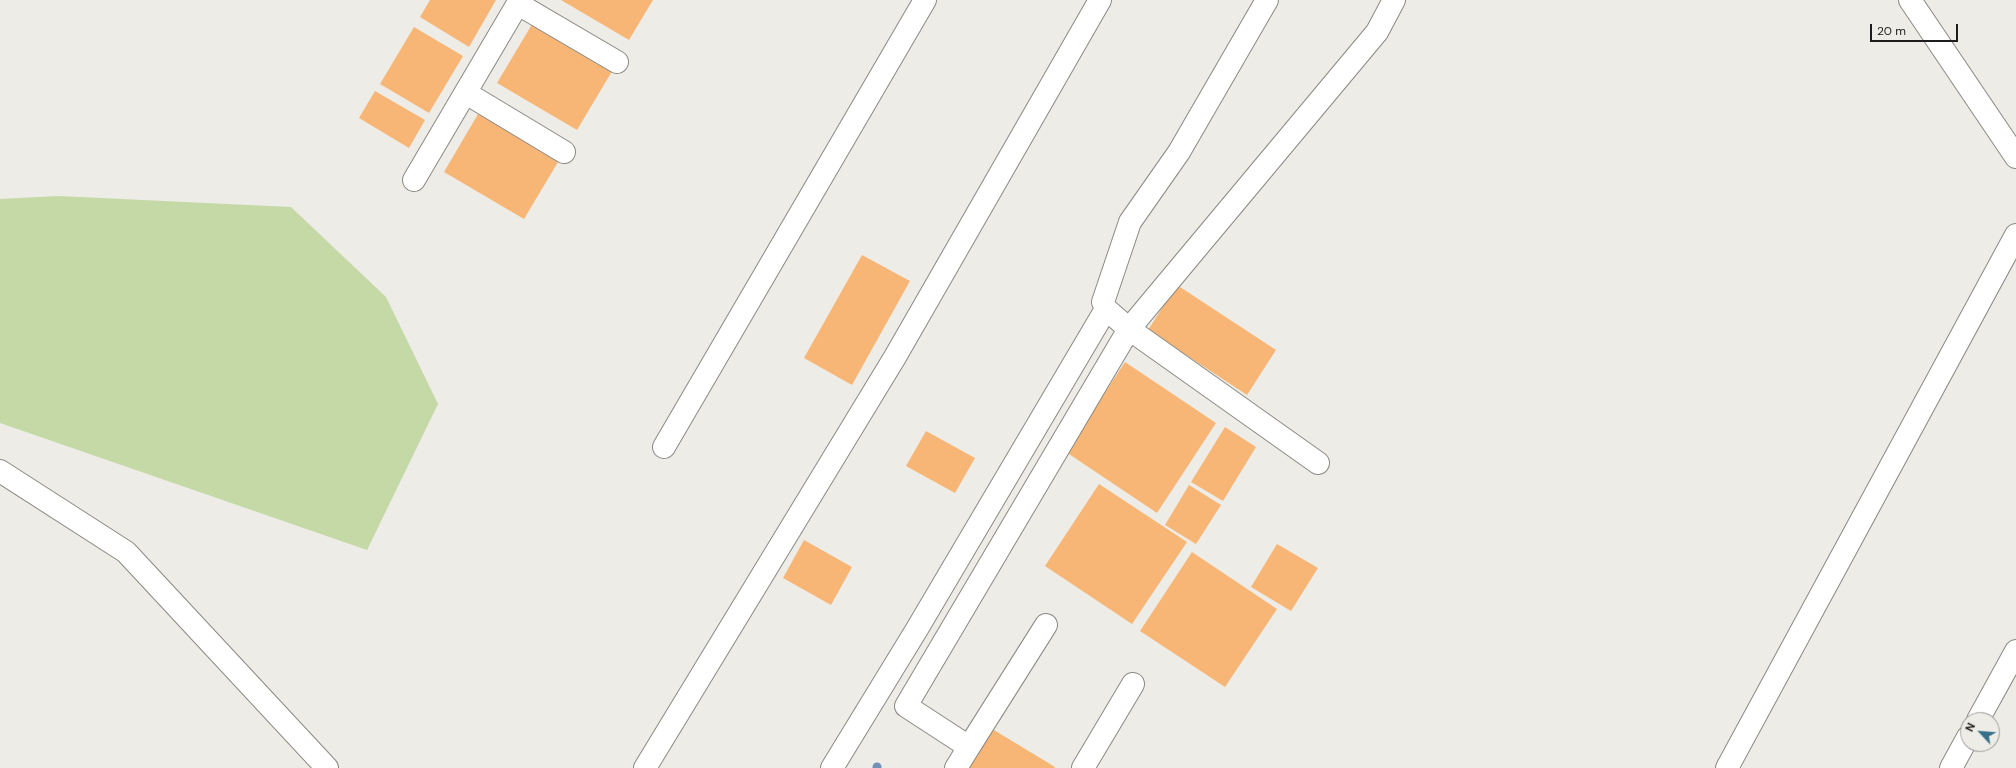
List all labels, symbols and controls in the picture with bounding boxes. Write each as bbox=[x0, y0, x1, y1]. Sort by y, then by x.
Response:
scale bar bbox=[1872, 16, 1960, 42]
text: 20 m bbox=[1877, 23, 1906, 39]
north arrow bbox=[1960, 712, 2000, 752]
text: N bbox=[1962, 721, 1978, 734]

